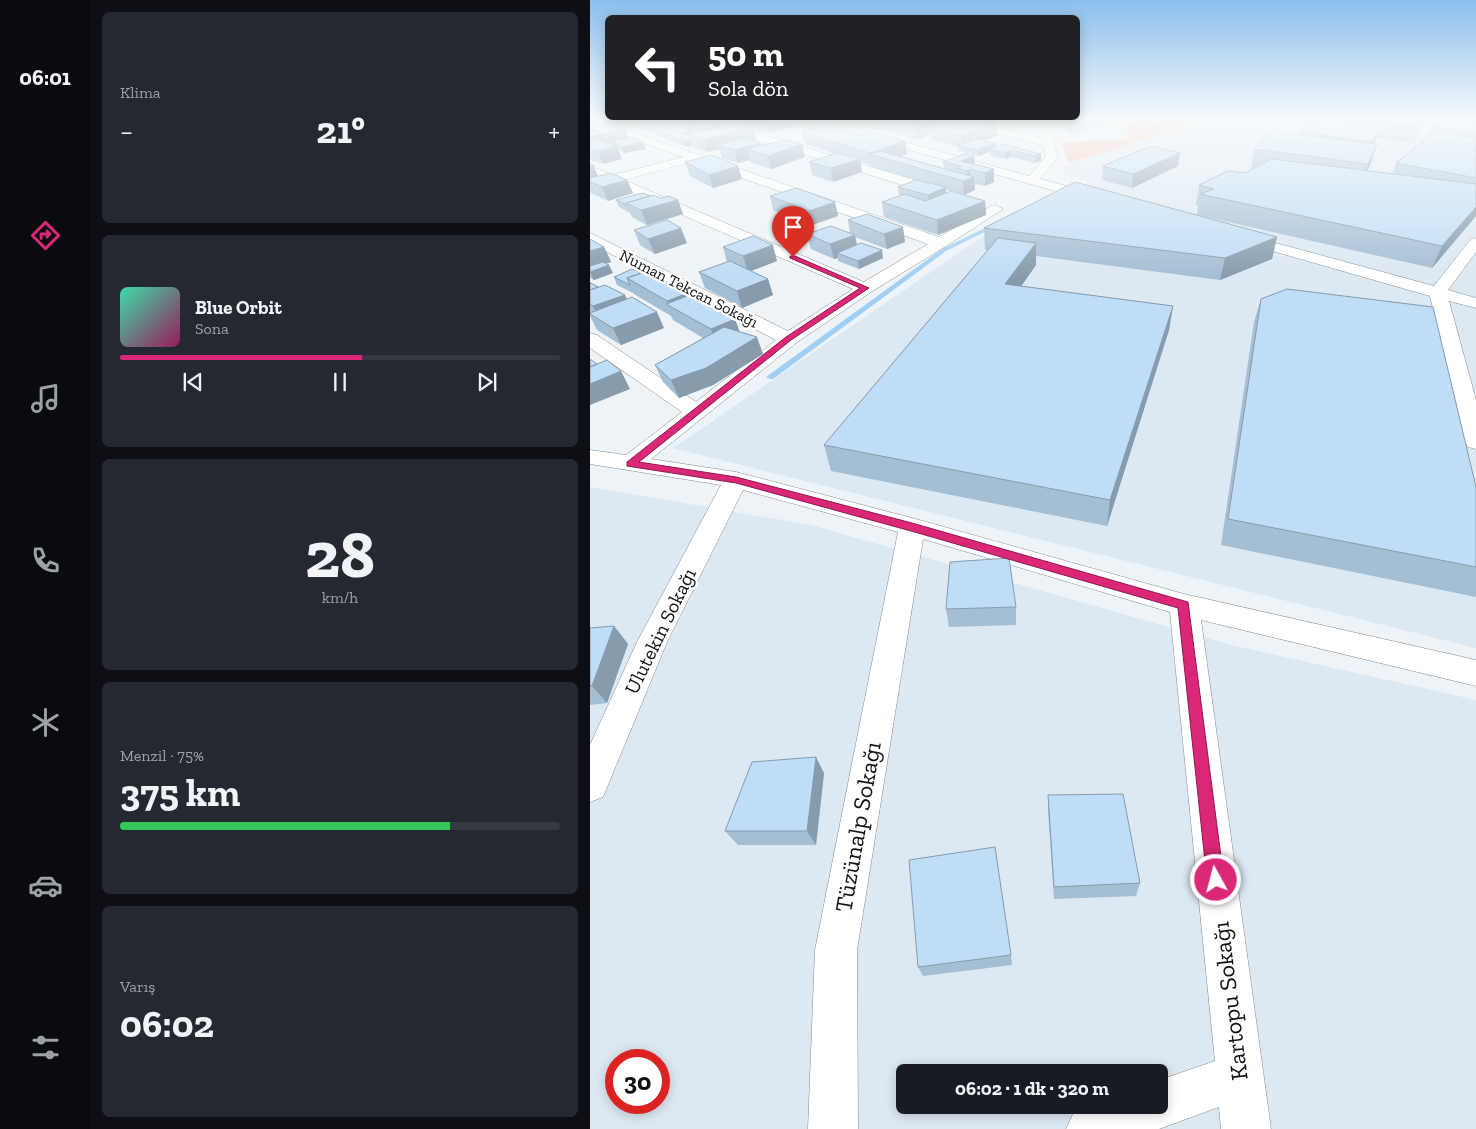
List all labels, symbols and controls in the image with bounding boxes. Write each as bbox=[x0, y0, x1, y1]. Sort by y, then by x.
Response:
text: 50 m bbox=[708, 33, 784, 75]
icon: left bbox=[625, 35, 690, 100]
text: 06:01 bbox=[19, 64, 71, 91]
text: Sola dön bbox=[708, 75, 788, 102]
text: Klima bbox=[120, 83, 161, 102]
text: 21° bbox=[316, 107, 365, 153]
text: − bbox=[120, 115, 133, 148]
text: + bbox=[548, 115, 560, 148]
pin bbox=[772, 206, 814, 257]
icon: arrive bbox=[779, 213, 807, 241]
icon: directions bbox=[28, 218, 63, 253]
street label: Numan Tekcan Sokağı bbox=[616, 245, 762, 332]
text: Blue Orbit bbox=[195, 296, 282, 319]
text: Sona bbox=[195, 319, 229, 338]
icon: previous bbox=[179, 368, 207, 396]
icon: pause bbox=[326, 368, 354, 396]
icon: next bbox=[473, 368, 501, 396]
icon: music bbox=[28, 381, 63, 416]
text: 28 bbox=[305, 516, 375, 594]
icon: phone bbox=[28, 543, 63, 578]
street label: Ulutekin Sokağı bbox=[619, 564, 701, 698]
text: km/h bbox=[322, 588, 358, 607]
icon: climate bbox=[28, 705, 63, 740]
street label: Tüzünalp Sokağı bbox=[828, 739, 887, 914]
text: Menzil · 75% bbox=[120, 746, 204, 765]
text: 375 km bbox=[120, 770, 240, 816]
position arrow bbox=[1189, 853, 1241, 905]
icon: car bbox=[28, 868, 63, 903]
street label: Kartopu Sokağı bbox=[1205, 920, 1254, 1082]
text: Varış bbox=[120, 977, 155, 996]
text: 06:02 bbox=[120, 1001, 214, 1047]
icon: filters bbox=[28, 1030, 63, 1065]
speed limit sign: 30 bbox=[605, 1049, 670, 1114]
text: 06:02 · 1 dk · 320 m bbox=[955, 1077, 1109, 1100]

